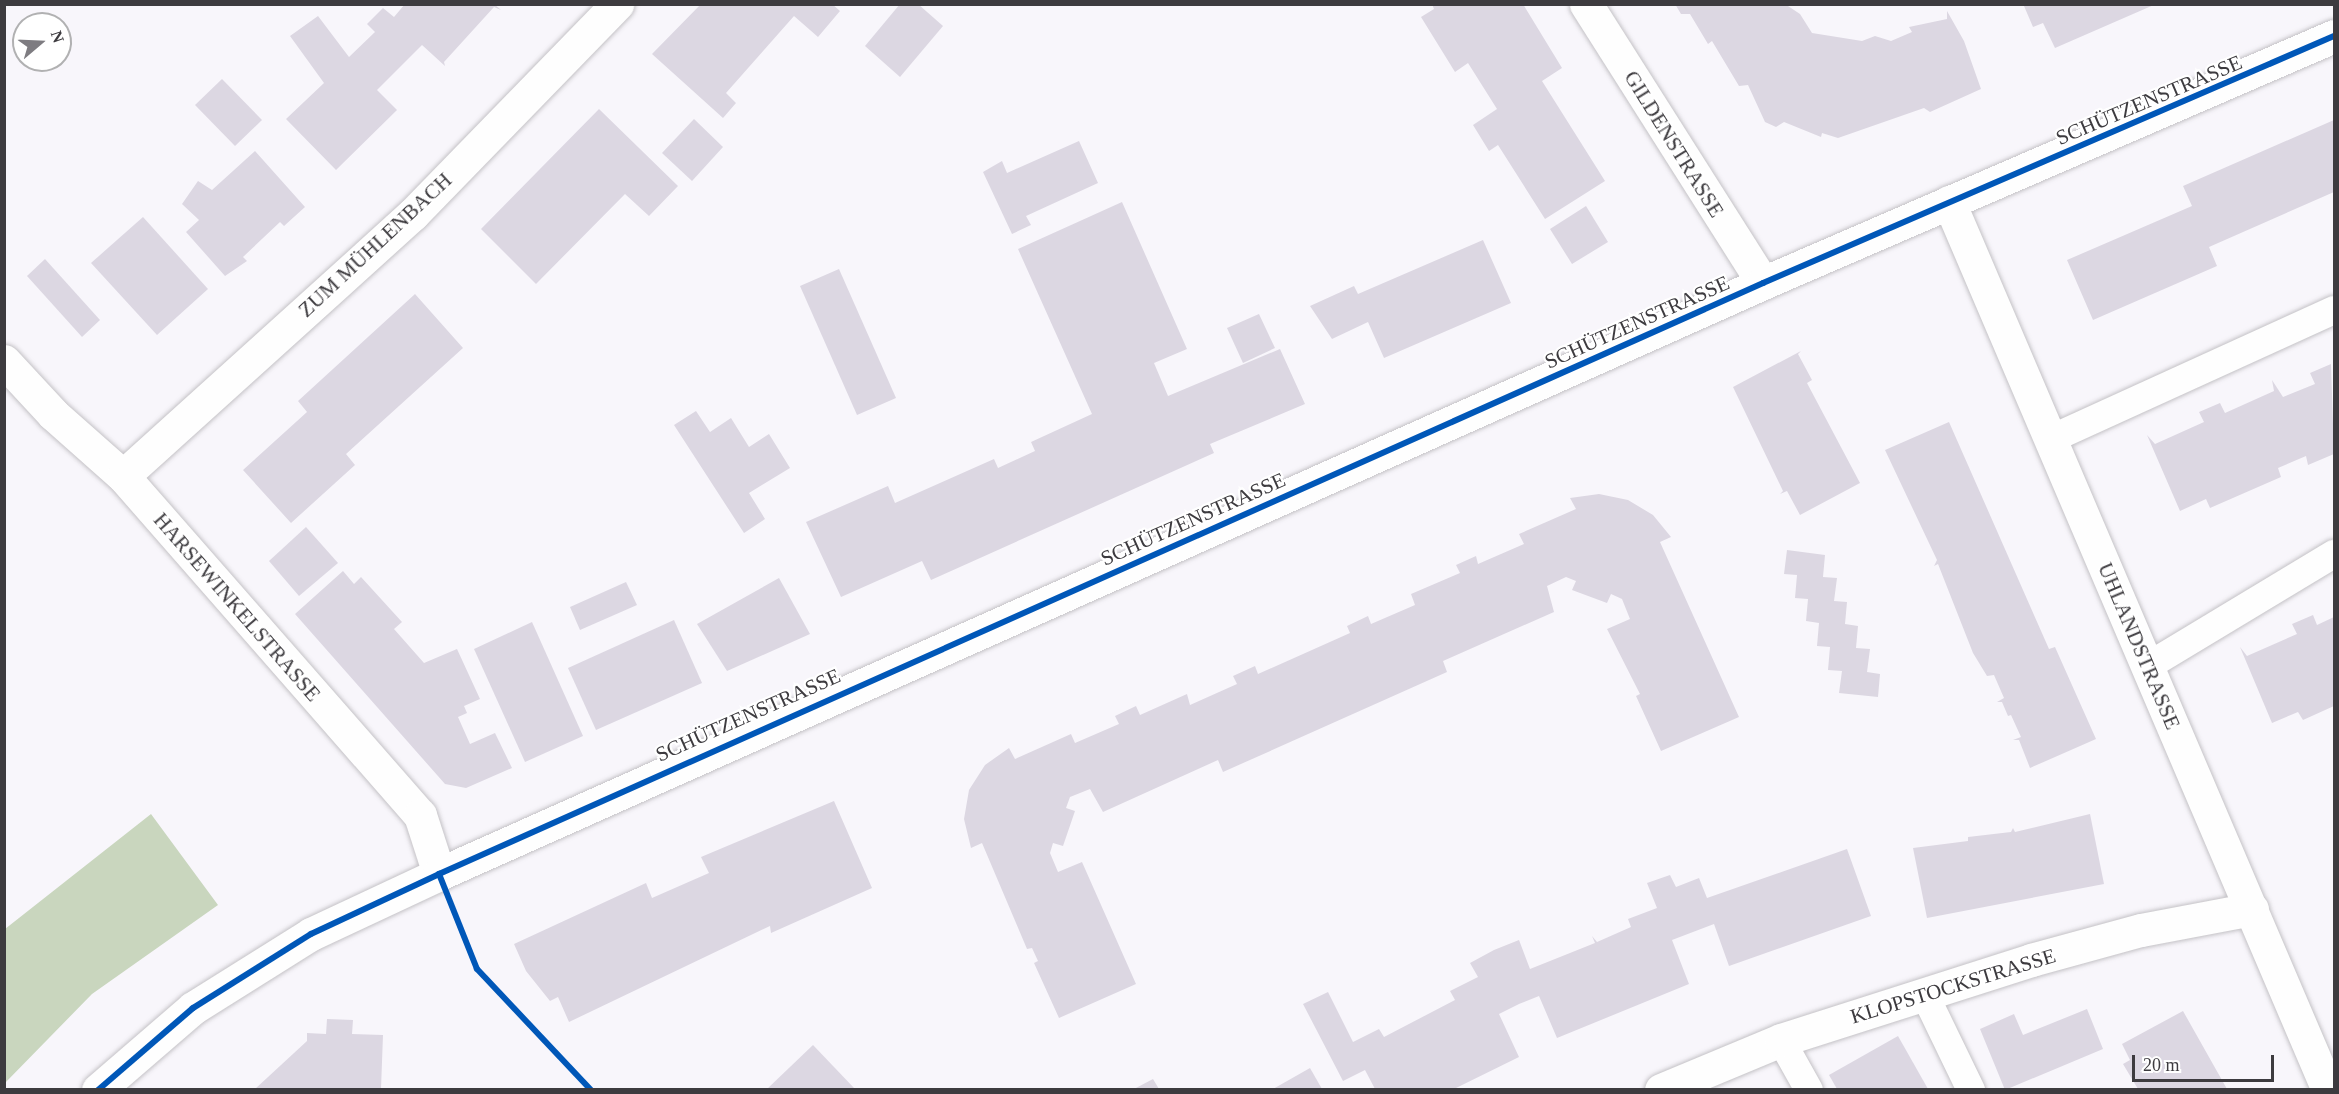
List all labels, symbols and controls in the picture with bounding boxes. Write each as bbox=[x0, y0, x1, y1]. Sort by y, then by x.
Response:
north arrow bbox=[12, 12, 72, 72]
text: N bbox=[48, 28, 68, 45]
street label: SCHÜTZENSTRASSE bbox=[2052, 49, 2246, 151]
street label: GILDENSTRASSE bbox=[1619, 66, 1729, 222]
street label: ZUM MÜHLENBACH bbox=[293, 168, 457, 322]
street label: SCHÜTZENSTRASSE bbox=[1541, 270, 1733, 374]
street label: SCHÜTZENSTRASSE bbox=[1097, 467, 1289, 571]
street label: HARSEWINKELSTRASSE bbox=[148, 508, 326, 706]
street label: UHLANDSTRASSE bbox=[2093, 559, 2185, 733]
street label: SCHÜTZENSTRASSE bbox=[652, 663, 844, 767]
street label: KLOPSTOCKSTRASSE bbox=[1847, 943, 2059, 1029]
scale bar bbox=[2135, 1043, 2278, 1081]
text: 20 m bbox=[2143, 1055, 2180, 1075]

